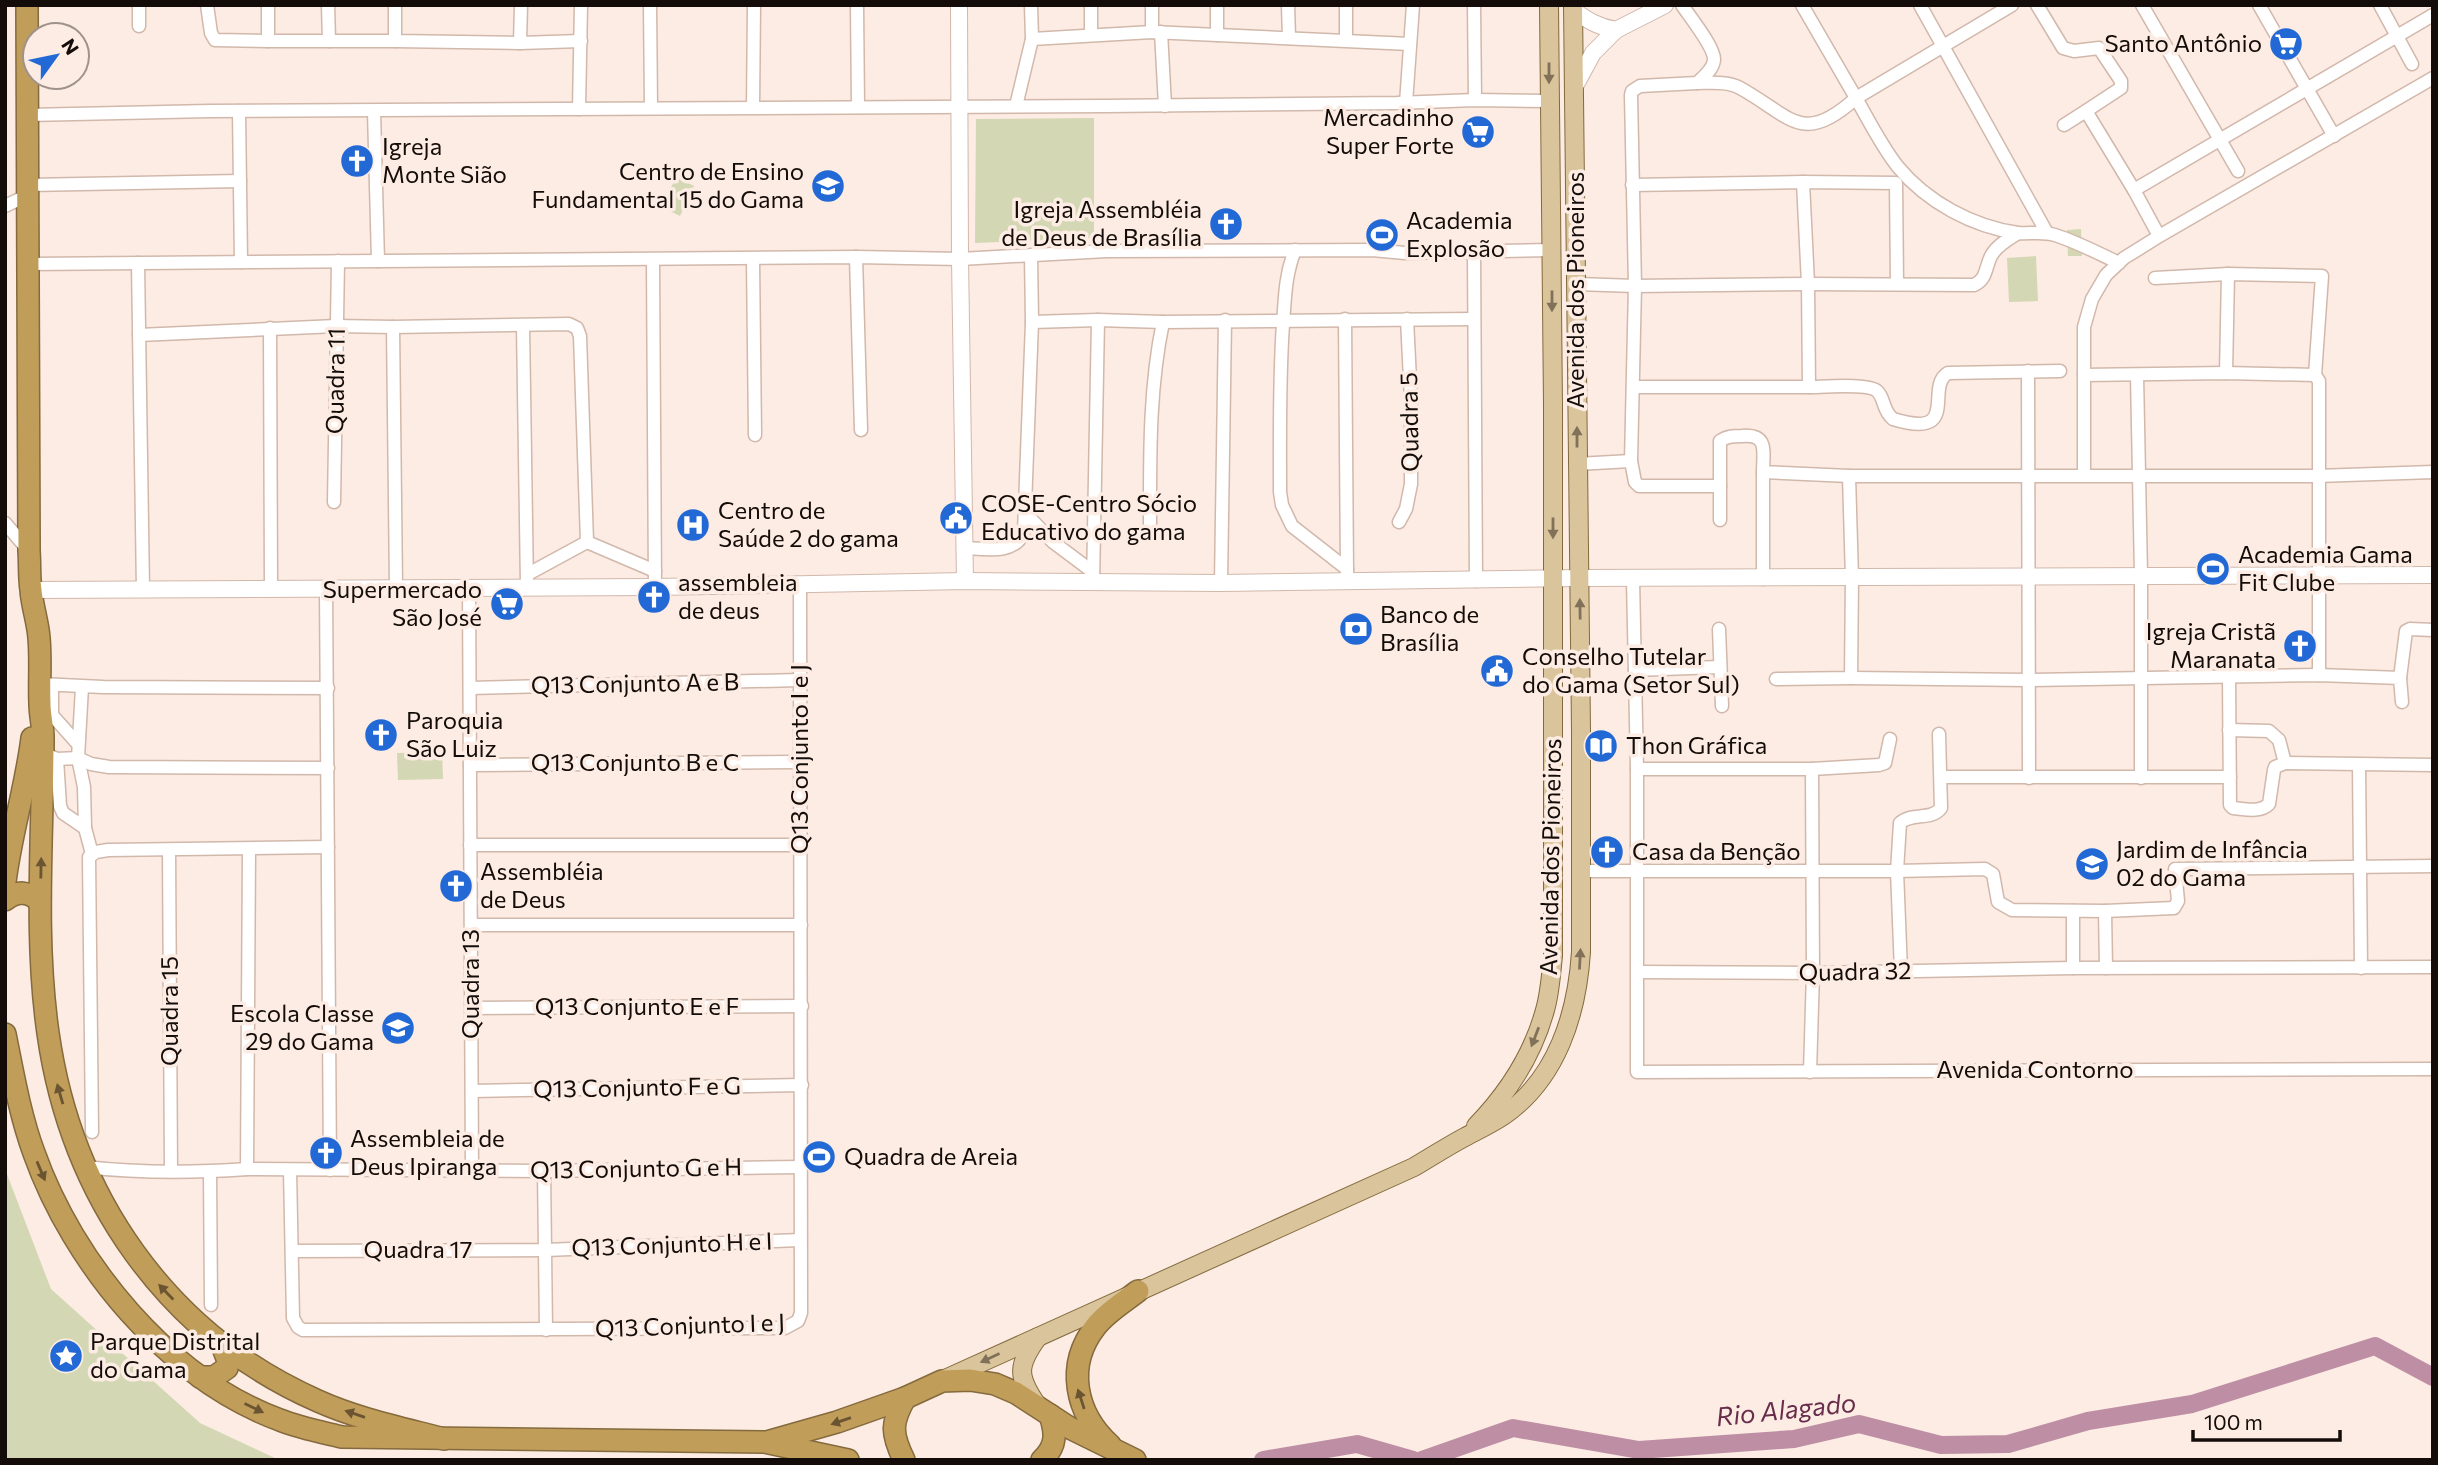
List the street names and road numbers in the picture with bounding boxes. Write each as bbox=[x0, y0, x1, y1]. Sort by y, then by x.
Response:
street label: Avenida dos Pioneiros bbox=[1560, 172, 1589, 408]
street label: Quadra 11 bbox=[319, 328, 350, 434]
street label: Quadra 5 bbox=[1393, 372, 1424, 472]
street label: Q13 Conjunto I e J bbox=[784, 664, 813, 854]
street label: Q13 Conjunto A e B bbox=[530, 666, 739, 699]
street label: Avenida dos Pioneiros bbox=[1533, 738, 1566, 976]
street label: Q13 Conjunto B e C bbox=[531, 747, 739, 776]
street label: Quadra 13 bbox=[455, 929, 484, 1039]
street label: Quadra 32 bbox=[1798, 955, 1912, 986]
street label: Quadra 15 bbox=[154, 956, 183, 1066]
street label: Q13 Conjunto E e F bbox=[535, 991, 739, 1020]
street label: Avenida Contorno bbox=[1936, 1054, 2134, 1083]
street label: Q13 Conjunto F e G bbox=[533, 1070, 741, 1103]
street label: Q13 Conjunto G e H bbox=[530, 1151, 742, 1184]
street label: Q13 Conjunto H e I bbox=[571, 1226, 773, 1262]
street label: Quadra 17 bbox=[364, 1234, 472, 1263]
street label: Q13 Conjunto I e J bbox=[594, 1307, 785, 1342]

